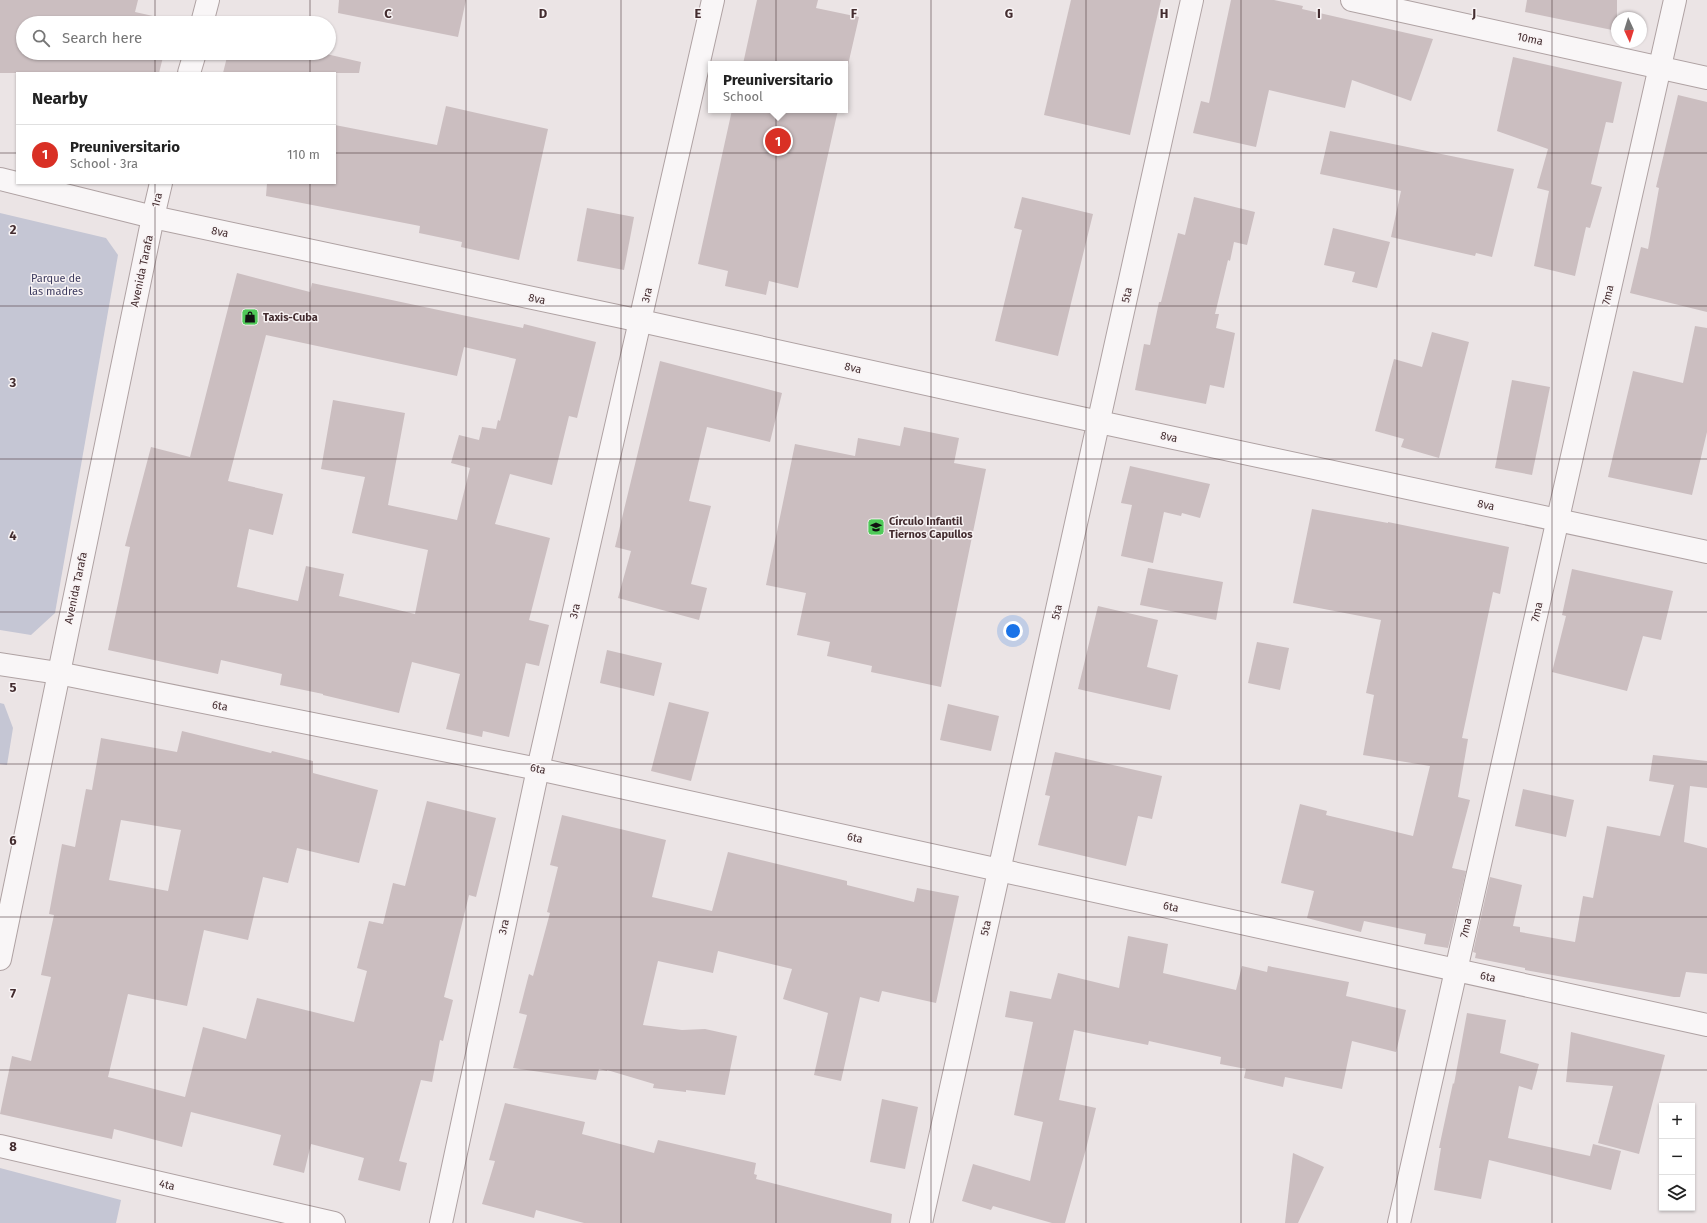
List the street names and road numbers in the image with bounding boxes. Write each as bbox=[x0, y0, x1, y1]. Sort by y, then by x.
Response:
street label: 10ma bbox=[1516, 30, 1544, 48]
street label: 1ra bbox=[149, 191, 165, 209]
street label: 8va bbox=[210, 224, 230, 240]
street label: Avenida Tarafa bbox=[128, 234, 156, 308]
street label: 7ma bbox=[1599, 284, 1617, 306]
street label: 3ra bbox=[639, 286, 655, 304]
street label: 5ta bbox=[1119, 286, 1135, 304]
street label: 8va bbox=[527, 291, 547, 307]
street label: 8va bbox=[843, 360, 863, 376]
street label: 8va bbox=[1159, 429, 1179, 445]
street label: 8va bbox=[1476, 497, 1496, 513]
street label: Avenida Tarafa bbox=[62, 551, 90, 625]
street label: 7ma bbox=[1528, 601, 1546, 623]
street label: 3ra bbox=[567, 602, 583, 620]
street label: 5ta bbox=[1049, 603, 1065, 621]
street label: 6ta bbox=[211, 698, 229, 714]
street label: 6ta bbox=[529, 761, 547, 777]
street label: 6ta bbox=[846, 830, 864, 846]
street label: 6ta bbox=[1162, 899, 1180, 915]
street label: 7ma bbox=[1457, 917, 1475, 939]
street label: 3ra bbox=[496, 918, 512, 936]
street label: 5ta bbox=[978, 919, 994, 937]
street label: 6ta bbox=[1479, 969, 1497, 985]
street label: 4ta bbox=[158, 1177, 176, 1193]

